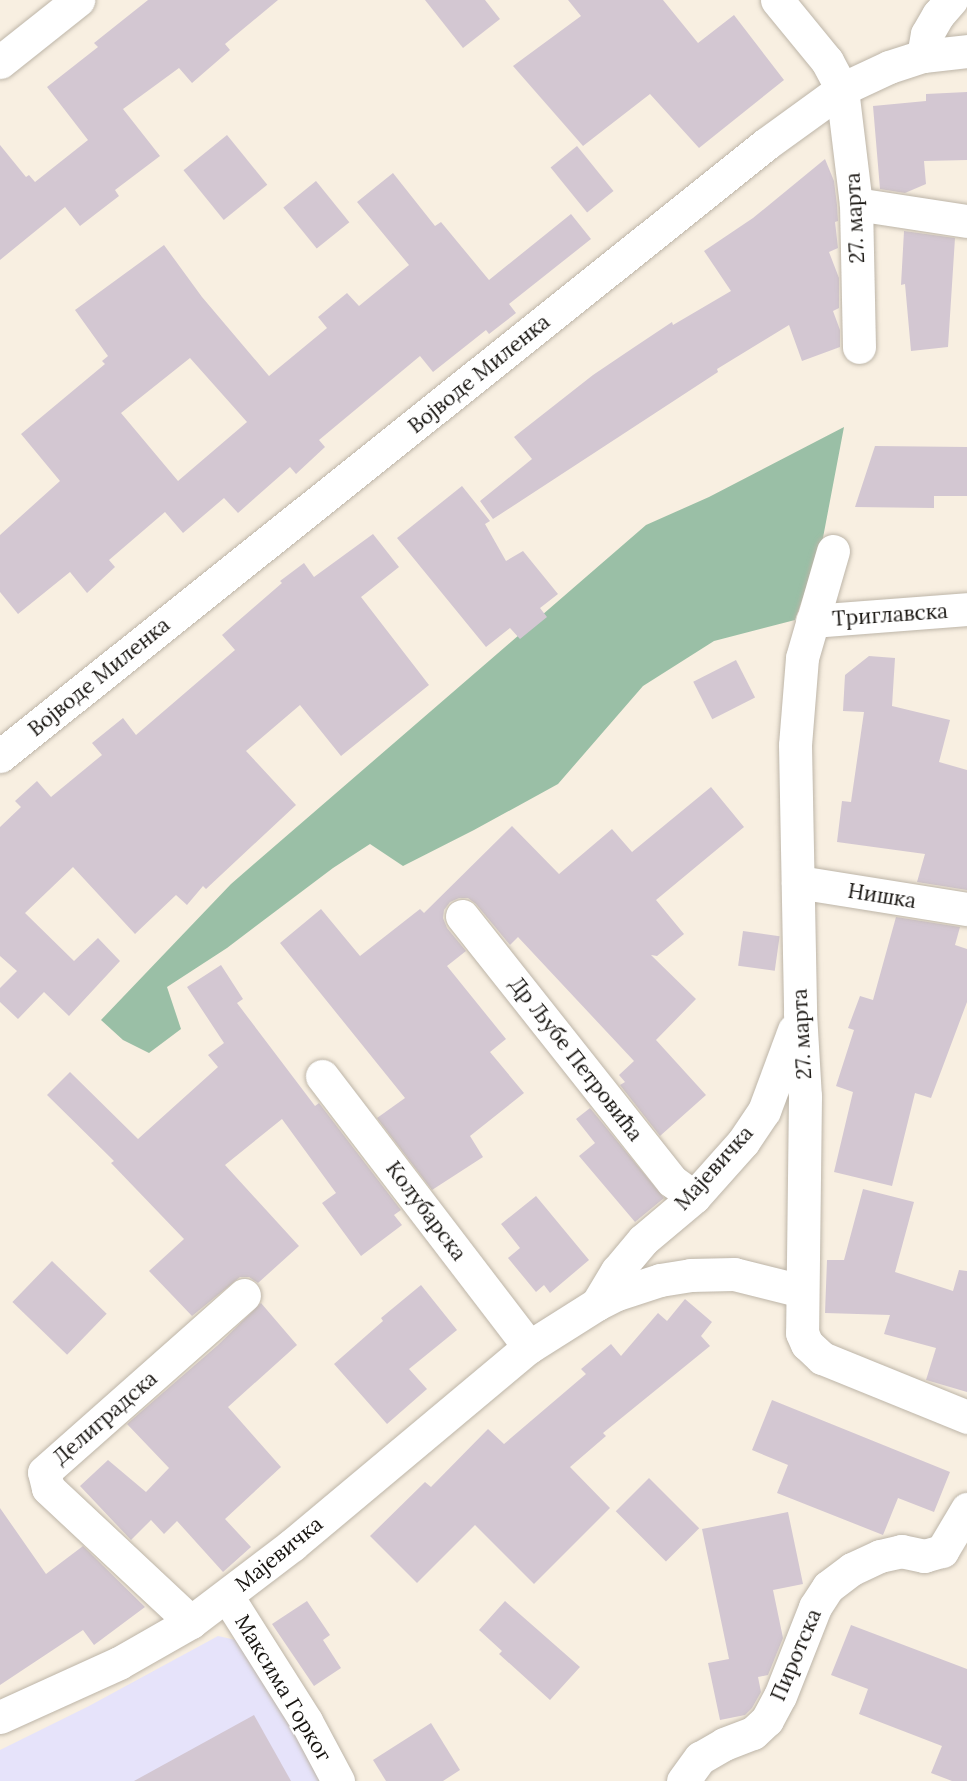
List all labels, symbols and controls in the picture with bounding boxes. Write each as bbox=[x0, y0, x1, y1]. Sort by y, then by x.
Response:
street label: 27. марта bbox=[840, 172, 870, 264]
street label: Војводе Миленка bbox=[403, 309, 555, 439]
street label: Триглавска bbox=[831, 598, 949, 632]
street label: Војводе Миленка bbox=[23, 612, 175, 742]
street label: Нишка bbox=[846, 878, 918, 914]
street label: Др Љубе Петровића bbox=[504, 972, 648, 1146]
street label: 27. марта bbox=[787, 988, 817, 1080]
street label: Мајевичка bbox=[670, 1121, 758, 1215]
street label: Колубарска bbox=[380, 1156, 472, 1266]
street label: Делиградска bbox=[48, 1366, 162, 1470]
street label: Мајевичка bbox=[230, 1511, 328, 1597]
street label: Пиротска bbox=[765, 1605, 827, 1705]
street label: Максима Горког bbox=[229, 1610, 337, 1766]

